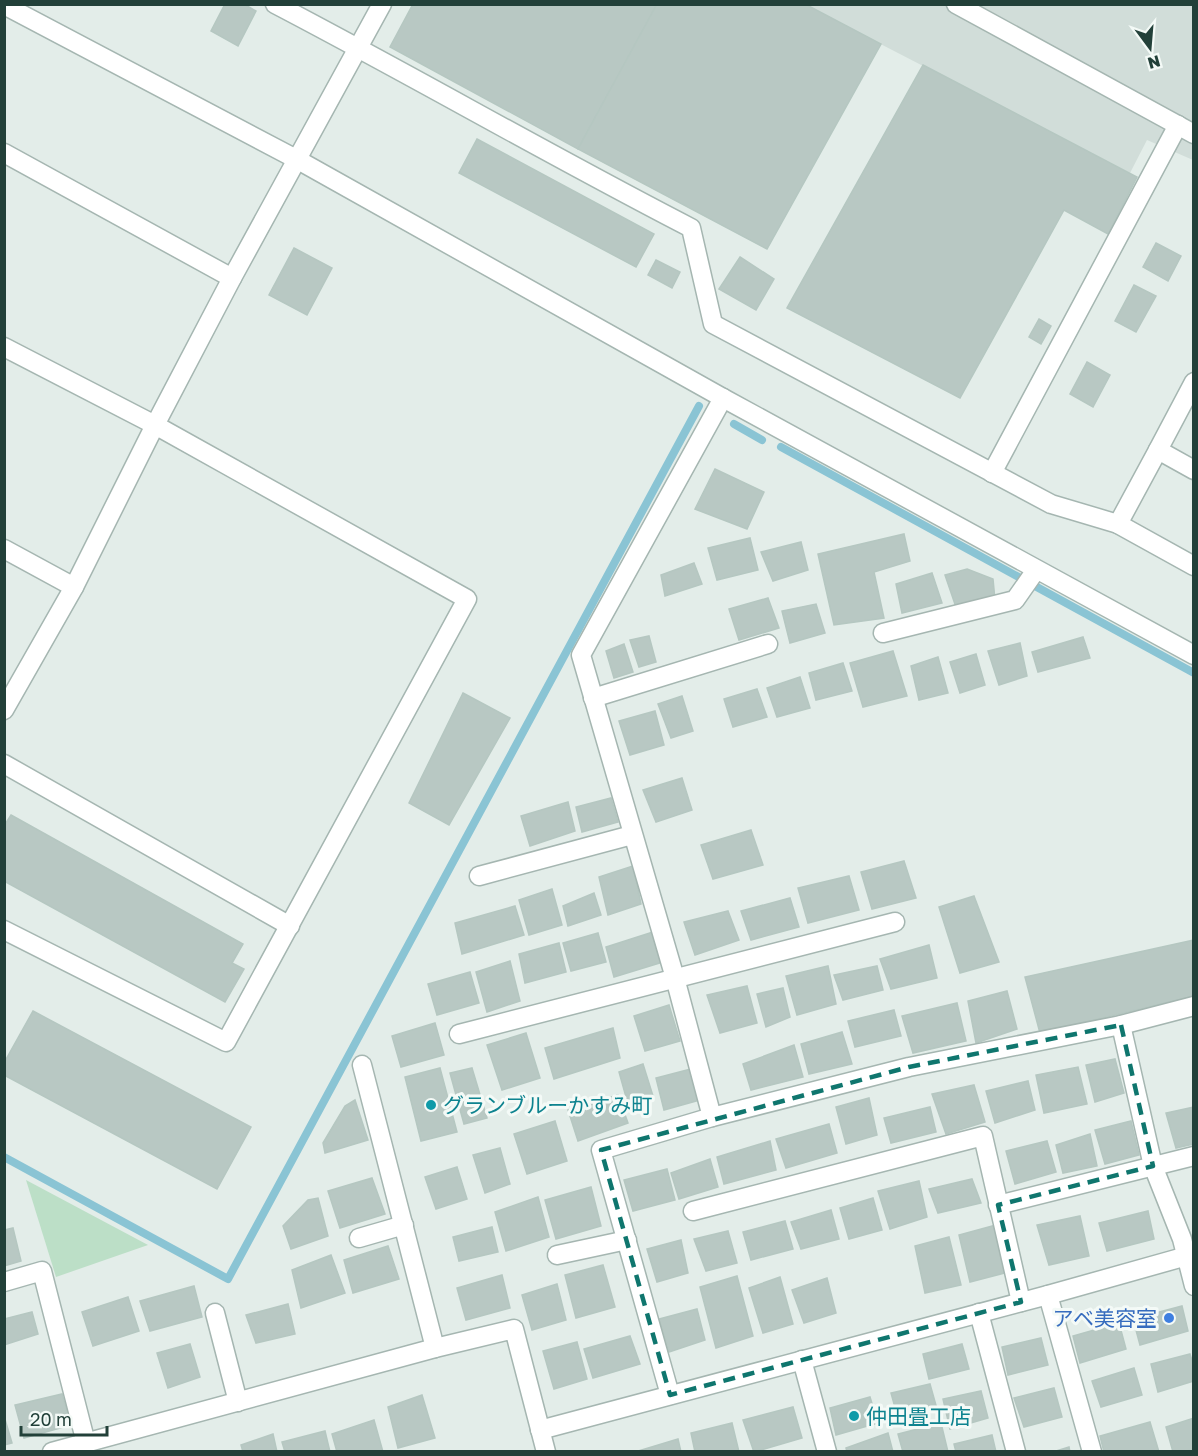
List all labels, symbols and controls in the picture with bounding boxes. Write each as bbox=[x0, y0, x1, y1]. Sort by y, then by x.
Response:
north arrow bbox=[1120, 18, 1180, 78]
text: N bbox=[1146, 51, 1163, 74]
place label: グランブルーかすみ町 bbox=[443, 1092, 652, 1118]
marker: グランブルーかすみ町 bbox=[424, 1098, 438, 1112]
place label: アベ美容室 bbox=[1052, 1305, 1157, 1331]
marker: アベ美容室 bbox=[1162, 1311, 1176, 1325]
scale bar bbox=[21, 1399, 106, 1437]
place label: 仲田畳工店 bbox=[866, 1403, 971, 1429]
text: 20 m bbox=[30, 1408, 72, 1430]
marker: 仲田畳工店 bbox=[847, 1409, 861, 1423]

